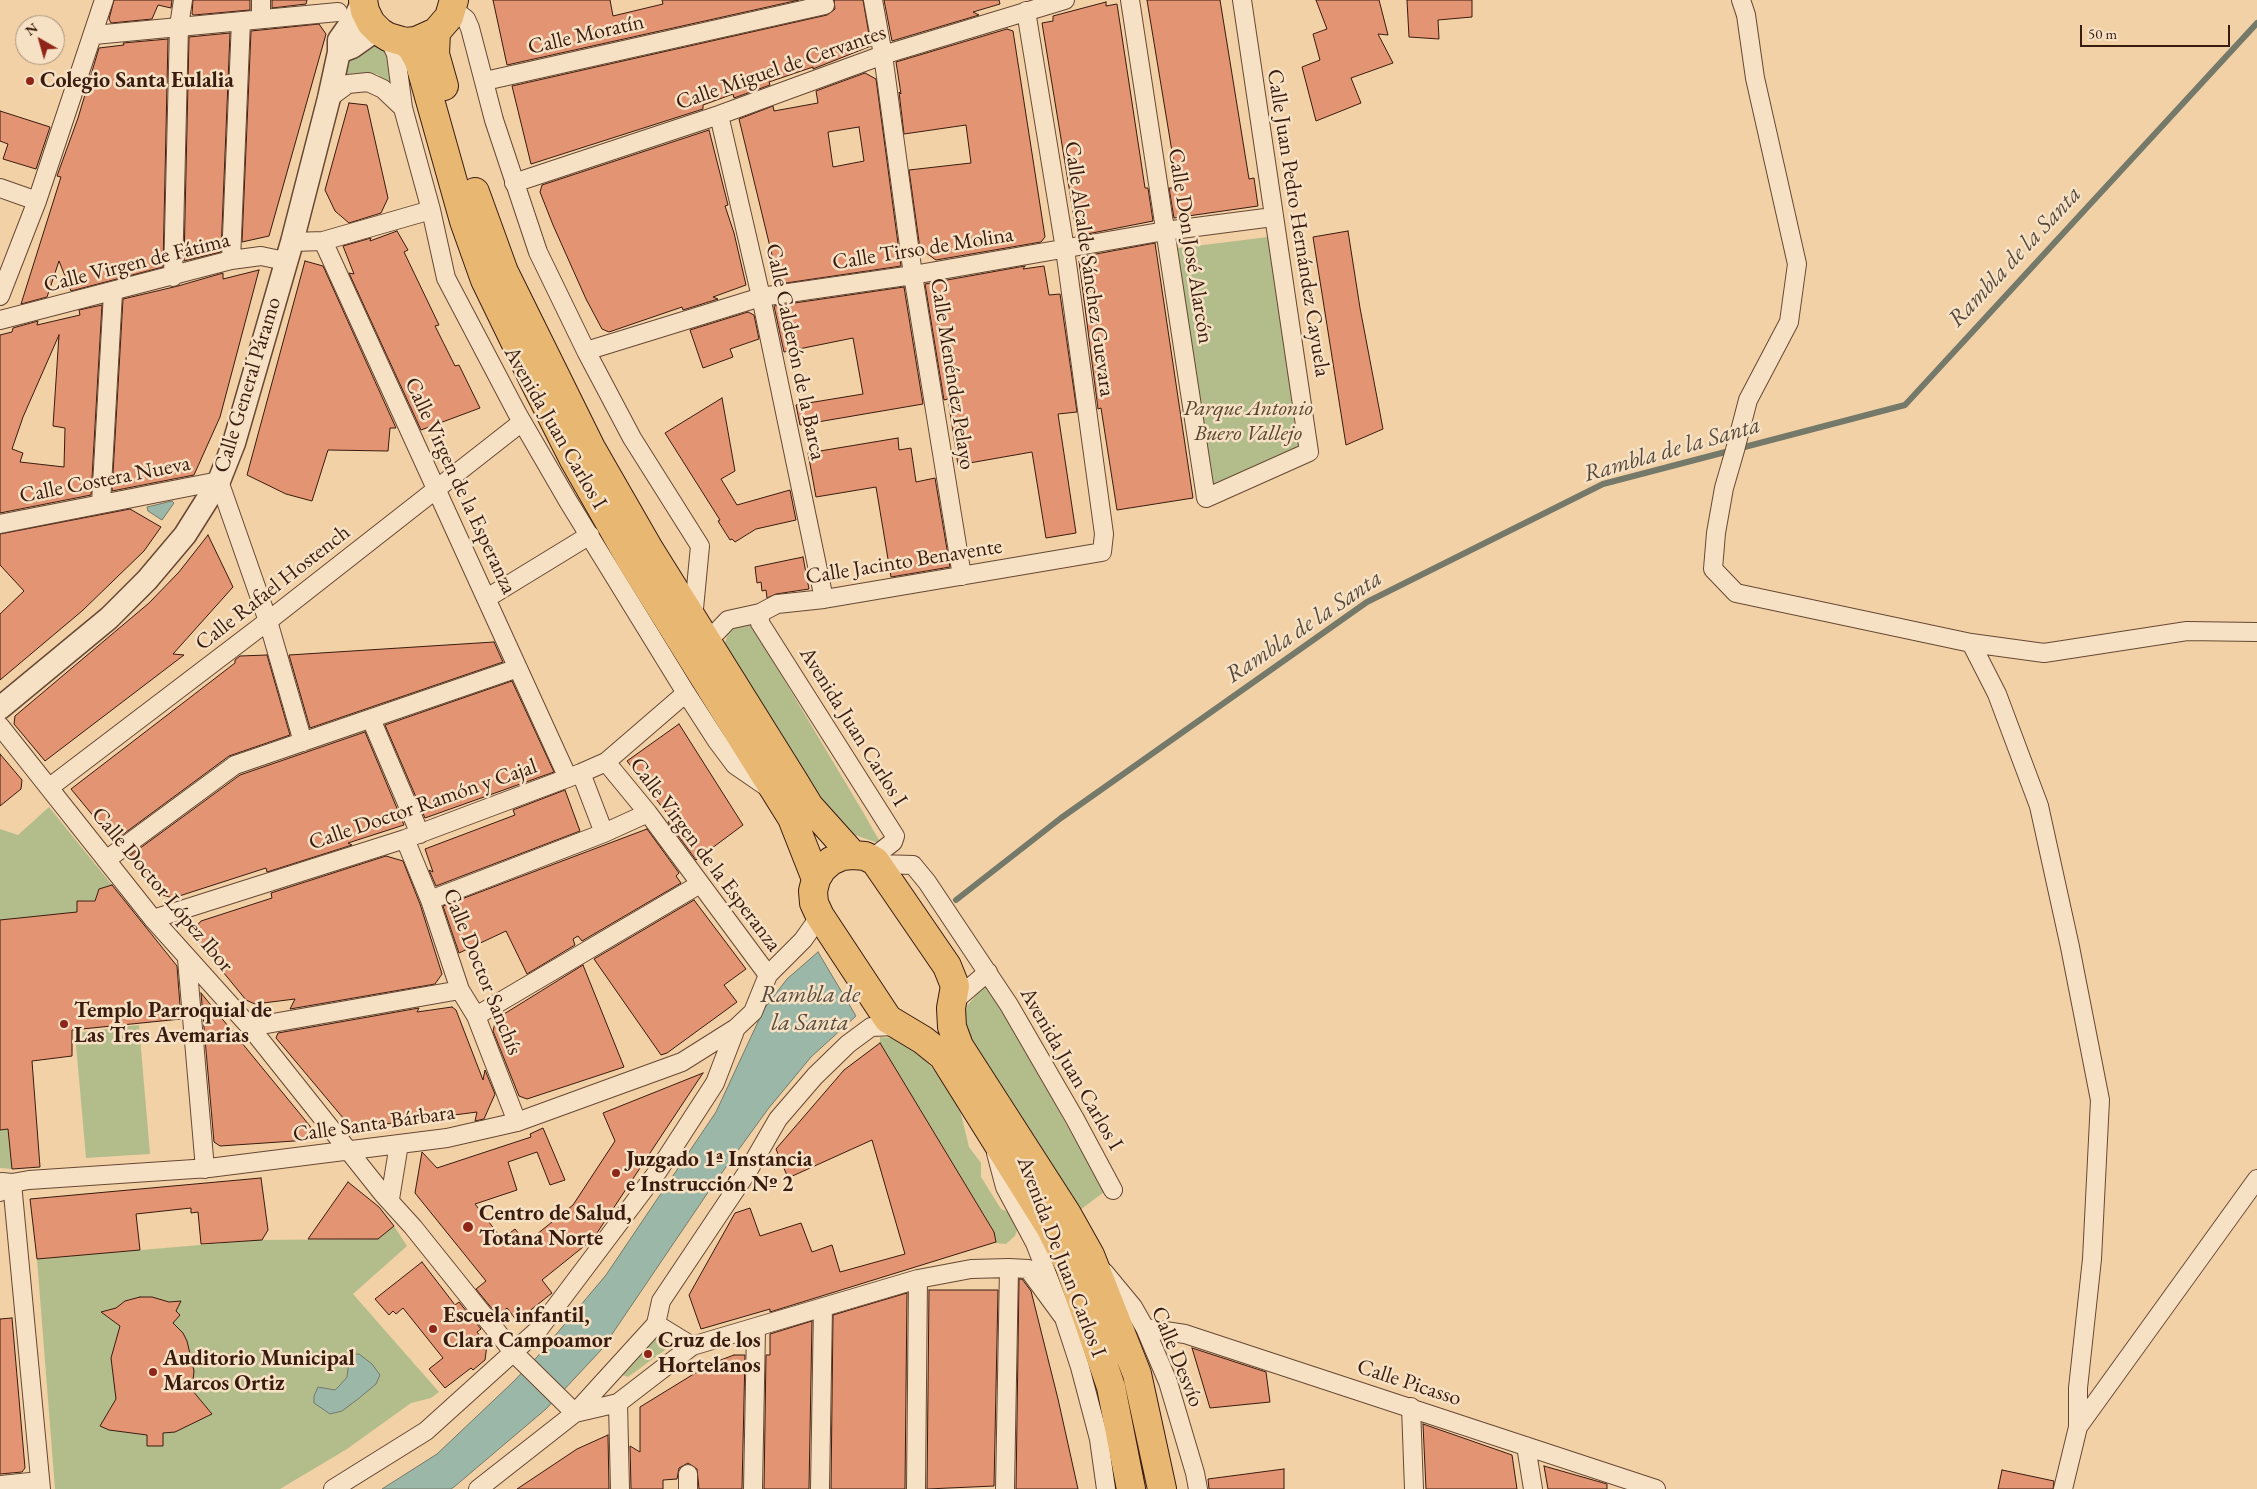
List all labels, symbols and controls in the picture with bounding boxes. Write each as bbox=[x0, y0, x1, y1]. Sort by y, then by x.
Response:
street label: Calle Moratín bbox=[525, 9, 647, 61]
north arrow bbox=[15, 15, 65, 65]
scale bar bbox=[2082, 15, 2232, 47]
text: N bbox=[21, 18, 41, 40]
street label: Calle Miguel de Cervantes bbox=[672, 20, 890, 116]
text: 50 m bbox=[2088, 24, 2117, 43]
street label: Calle Juan Pedro Hernández Cayuela bbox=[1261, 67, 1335, 379]
place label: Colegio Santa Eulalia bbox=[40, 68, 234, 94]
marker: Colegio Santa Eulalia bbox=[24, 75, 36, 87]
street label: Calle Alcalde Sánchez Guevara bbox=[1058, 139, 1120, 399]
street label: Calle Don José Alarcón bbox=[1162, 146, 1218, 346]
water label: Rambla de la Santa bbox=[1942, 180, 2088, 334]
street label: Calle Tirso de Molina bbox=[831, 222, 1015, 276]
street label: Calle Virgen de Fátima bbox=[41, 227, 233, 299]
street label: Calle Calderón de la Barca bbox=[759, 241, 831, 463]
street label: Calle Menéndez Pelayo bbox=[924, 276, 980, 472]
street label: Calle General Páramo bbox=[209, 294, 287, 476]
street label: Avenida Juan Carlos I bbox=[498, 342, 612, 514]
street label: Calle Virgen de la Esperanza bbox=[398, 373, 522, 599]
park label: Parque Antonio Buero Vallejo bbox=[1183, 396, 1313, 448]
water label: Rambla de la Santa bbox=[1580, 411, 1764, 489]
street label: Calle Costera Nueva bbox=[17, 451, 193, 509]
street label: Calle Rafael Hostench bbox=[190, 519, 356, 657]
street label: Calle Jacinto Benavente bbox=[804, 533, 1004, 591]
water label: Rambla de la Santa bbox=[1220, 564, 1388, 690]
street label: Avenida Juan Carlos I bbox=[793, 642, 913, 812]
street label: Calle Virgen de la Esperanza bbox=[623, 753, 787, 957]
street label: Calle Doctor Ramón y Cajal bbox=[305, 754, 541, 856]
street label: Calle Doctor López Ibor bbox=[85, 802, 239, 978]
street label: Calle Doctor Sanchís bbox=[437, 885, 527, 1059]
water label: Rambla de la Santa bbox=[760, 981, 860, 1037]
street label: Avenida Juan Carlos I bbox=[1014, 983, 1128, 1155]
place label: Templo Parroquial de Las Tres Avemarias bbox=[74, 998, 272, 1050]
marker: Templo Parroquial de Las Tres Avemarias bbox=[58, 1018, 70, 1030]
street label: Calle Santa Bárbara bbox=[291, 1100, 457, 1148]
place label: Juzgado 1ª Instancia e Instrucción Nº 2 bbox=[626, 1147, 812, 1198]
street label: Avenida De Juan Carlos I bbox=[1011, 1153, 1111, 1361]
marker: Juzgado 1ª Instancia e Instrucción Nº 2 bbox=[610, 1167, 622, 1179]
place label: Centro de Salud, Totana Norte bbox=[479, 1201, 632, 1252]
marker: Centro de Salud, Totana Norte bbox=[461, 1220, 475, 1234]
place label: Escuela infantil, Clara Campoamor bbox=[443, 1303, 612, 1354]
street label: Calle Desvío bbox=[1145, 1303, 1209, 1411]
marker: Escuela infantil, Clara Campoamor bbox=[427, 1323, 439, 1335]
place label: Cruz de los Hortelanos bbox=[658, 1328, 761, 1380]
place label: Auditorio Municipal Marcos Ortiz bbox=[163, 1346, 355, 1398]
marker: Cruz de los Hortelanos bbox=[642, 1348, 654, 1360]
street label: Calle Picasso bbox=[1354, 1354, 1464, 1412]
marker: Auditorio Municipal Marcos Ortiz bbox=[147, 1366, 159, 1378]

